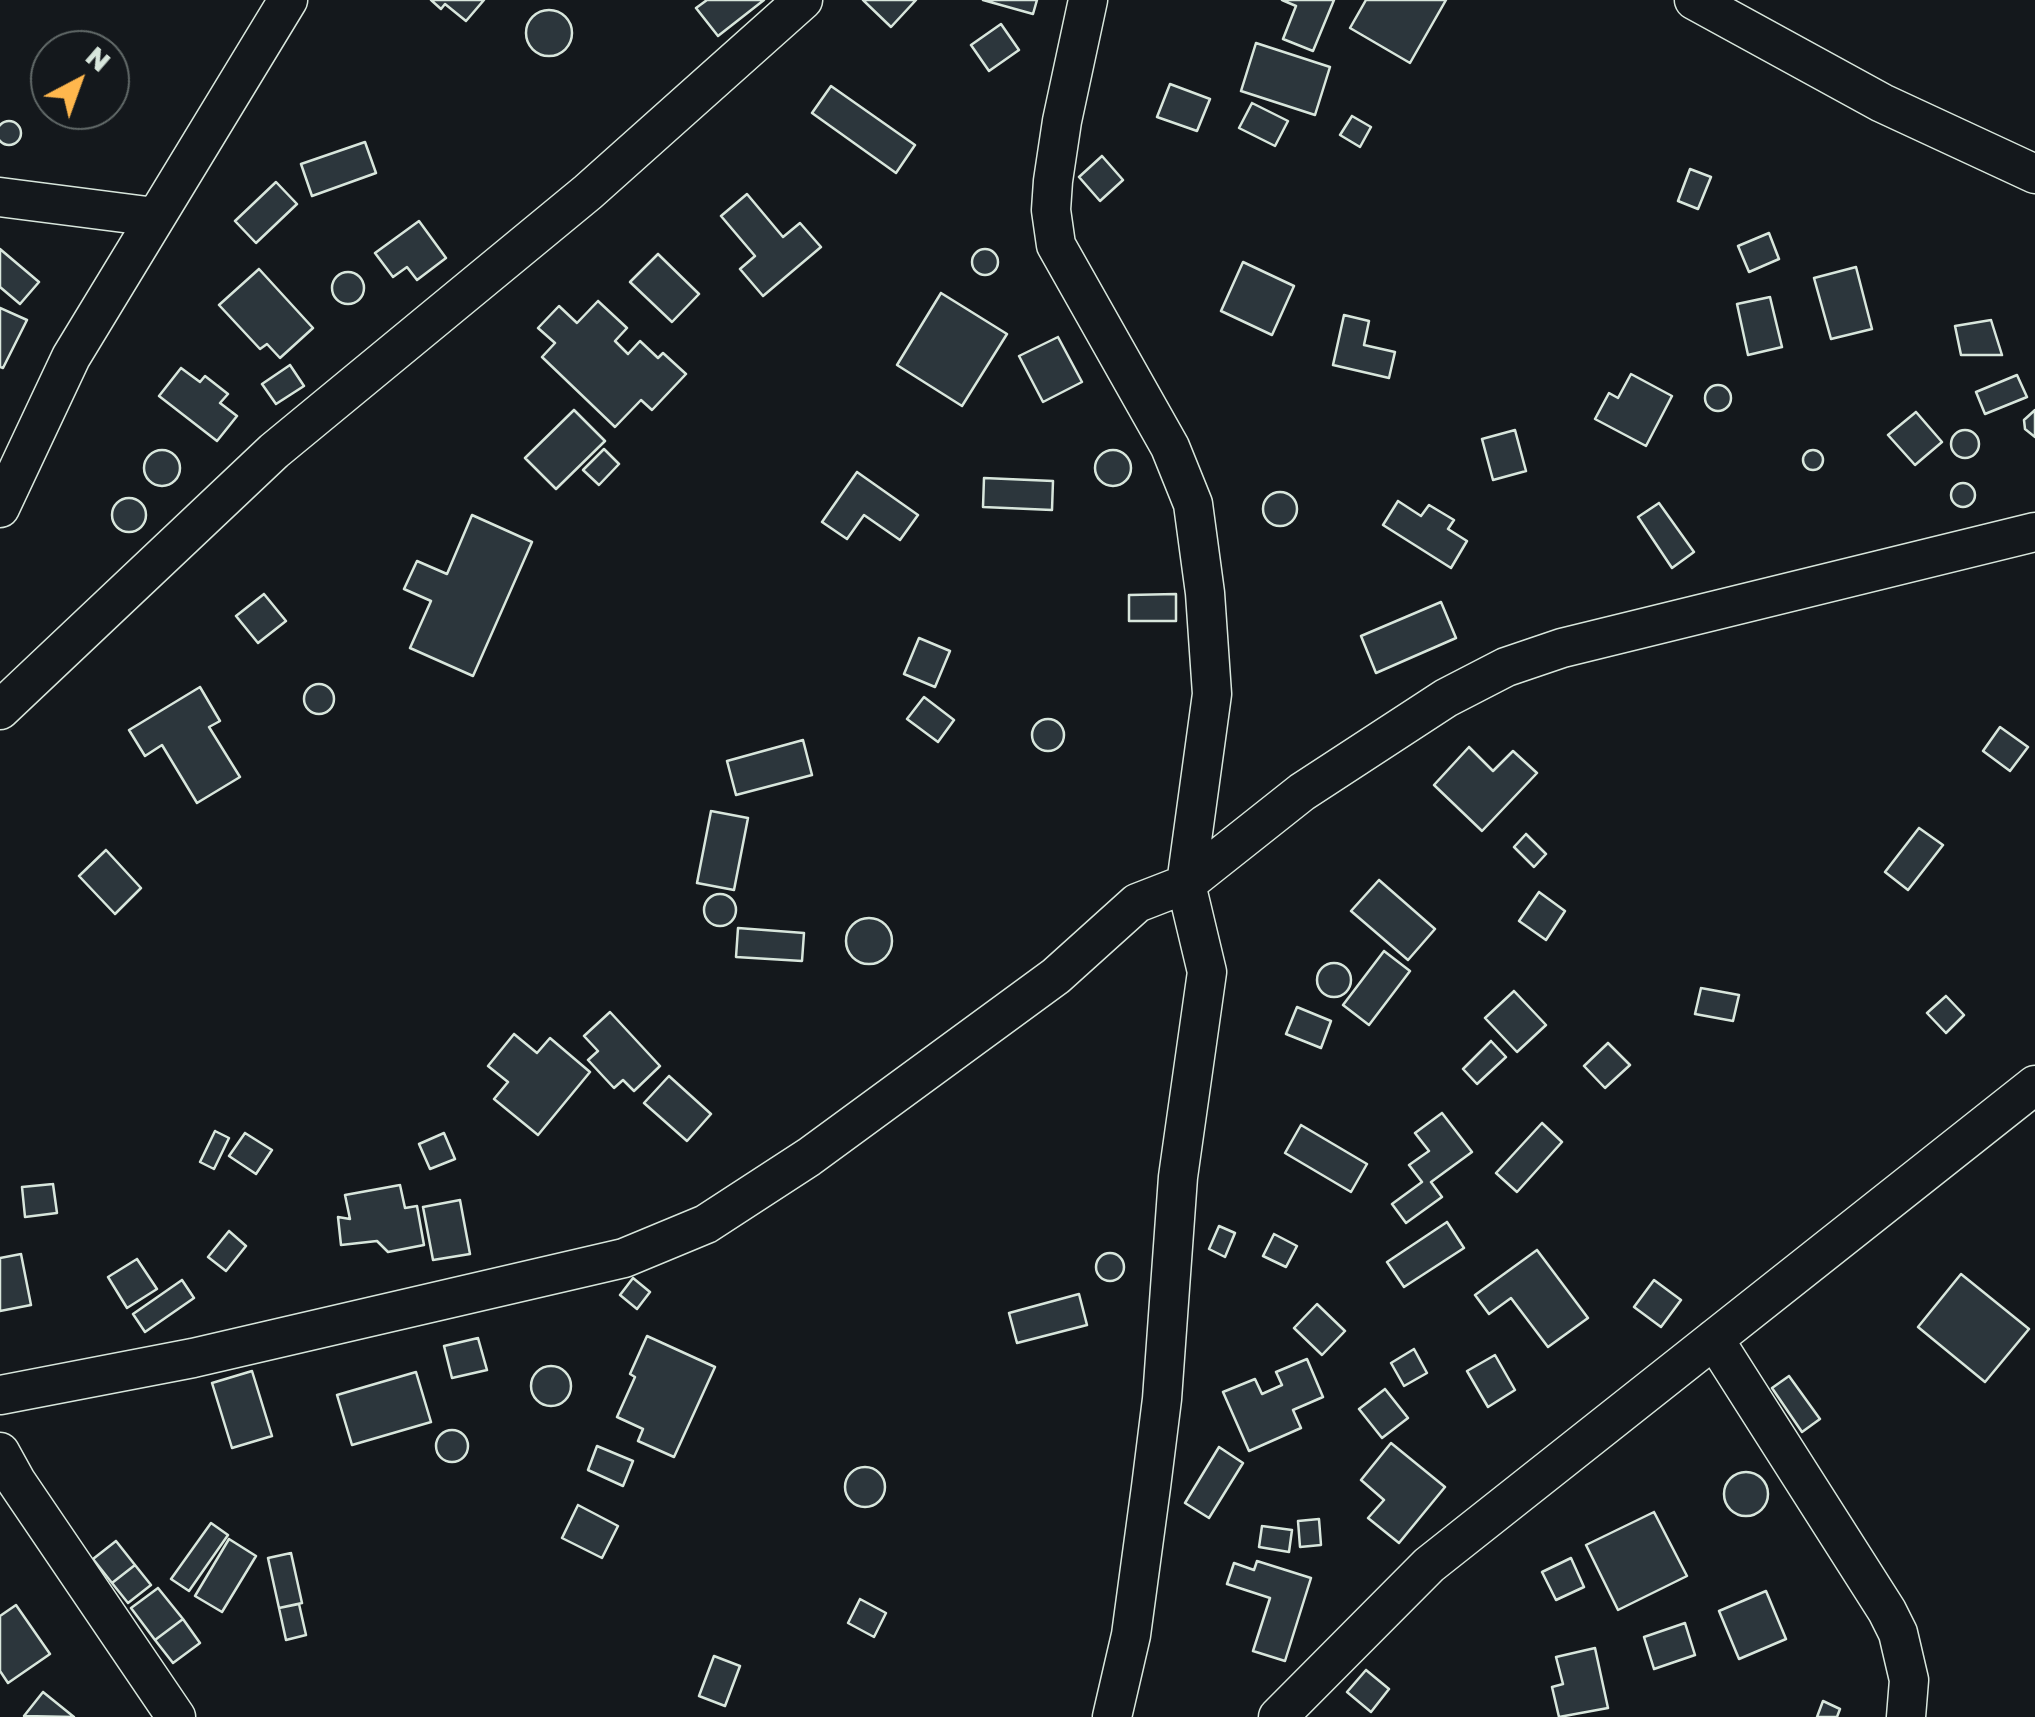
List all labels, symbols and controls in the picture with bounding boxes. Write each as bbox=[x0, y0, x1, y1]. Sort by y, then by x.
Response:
north arrow bbox=[30, 30, 130, 130]
text: N bbox=[80, 39, 118, 78]

